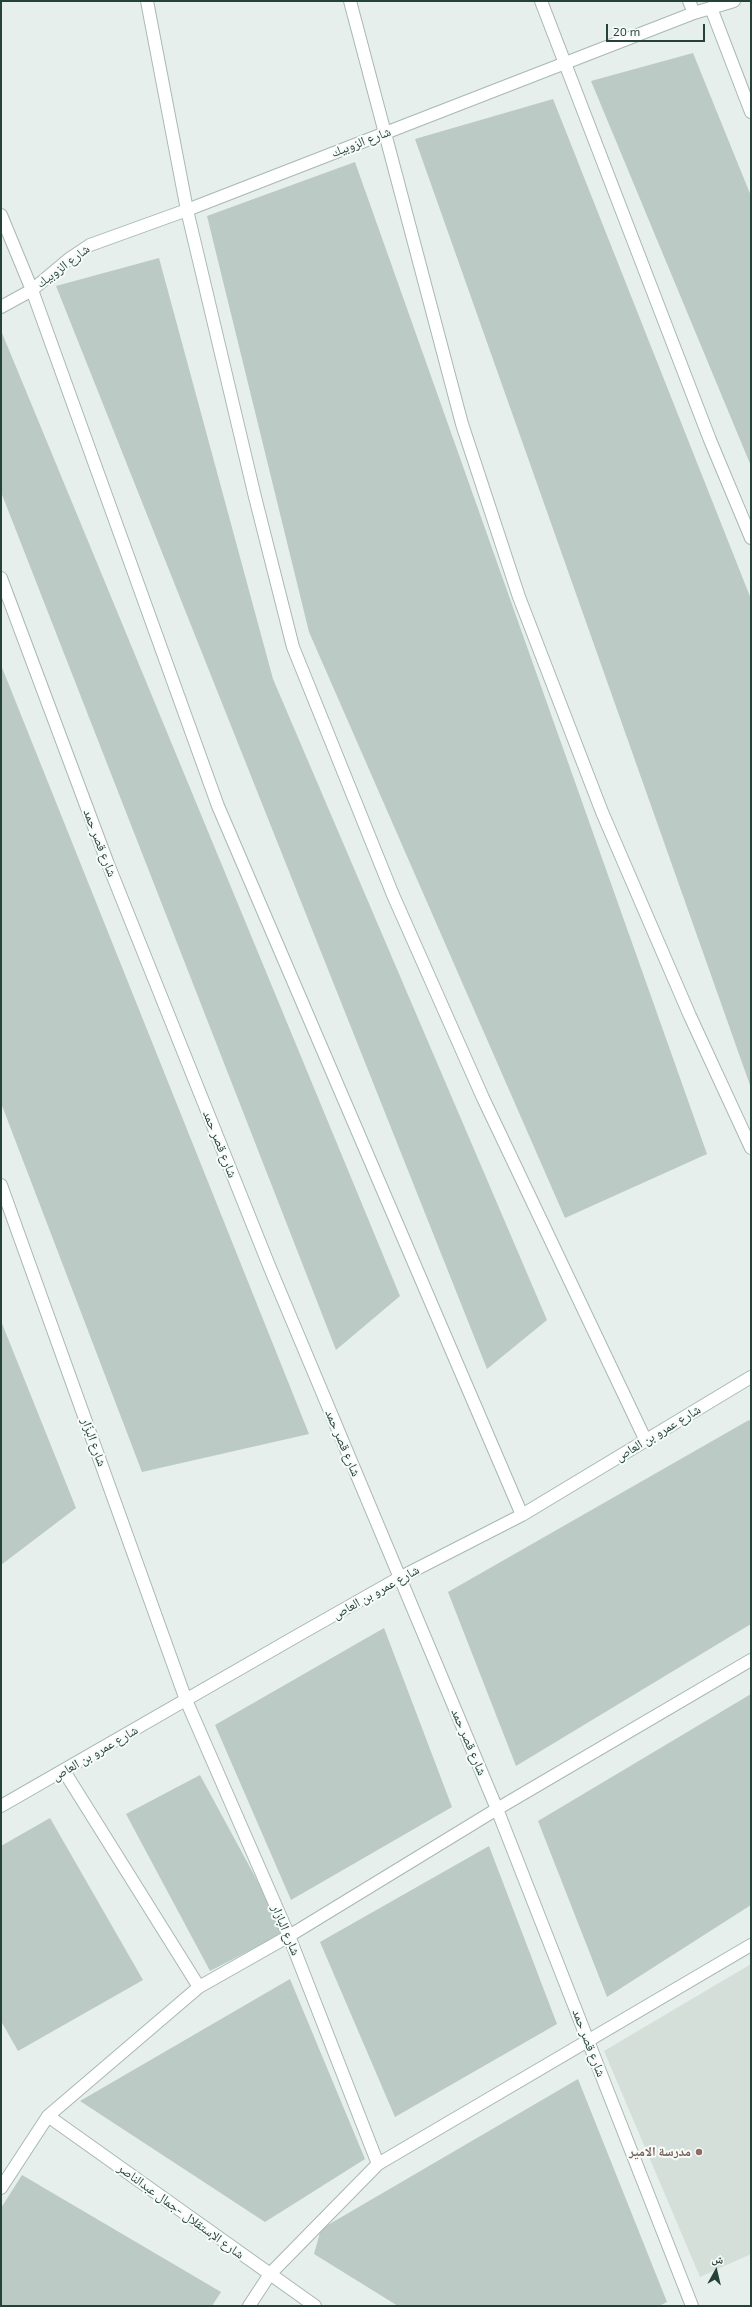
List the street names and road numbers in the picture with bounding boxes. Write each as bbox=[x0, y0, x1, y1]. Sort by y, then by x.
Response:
street label: شارع الزوبيك bbox=[329, 123, 393, 161]
street label: شارع الزوبيك bbox=[33, 241, 93, 291]
street label: شارع قصر حمد bbox=[80, 807, 120, 879]
street label: شارع قصر حمد bbox=[199, 1108, 241, 1180]
street label: شارع عمرو بن العاص bbox=[613, 1401, 703, 1465]
street label: شارع قصر حمد bbox=[322, 1407, 364, 1479]
street label: شارع البزّار bbox=[78, 1416, 110, 1468]
street label: شارع عمرو بن العاص bbox=[330, 1562, 422, 1622]
street label: شارع قصر حمد bbox=[448, 1706, 490, 1778]
street label: شارع عمرو بن العاص bbox=[49, 1722, 141, 1784]
street label: شارع البازار bbox=[268, 1902, 304, 1958]
street label: شارع قصر حمد bbox=[569, 2007, 609, 2079]
street label: شارع الإستقلال -جمال عبدالناصر bbox=[115, 2160, 247, 2262]

